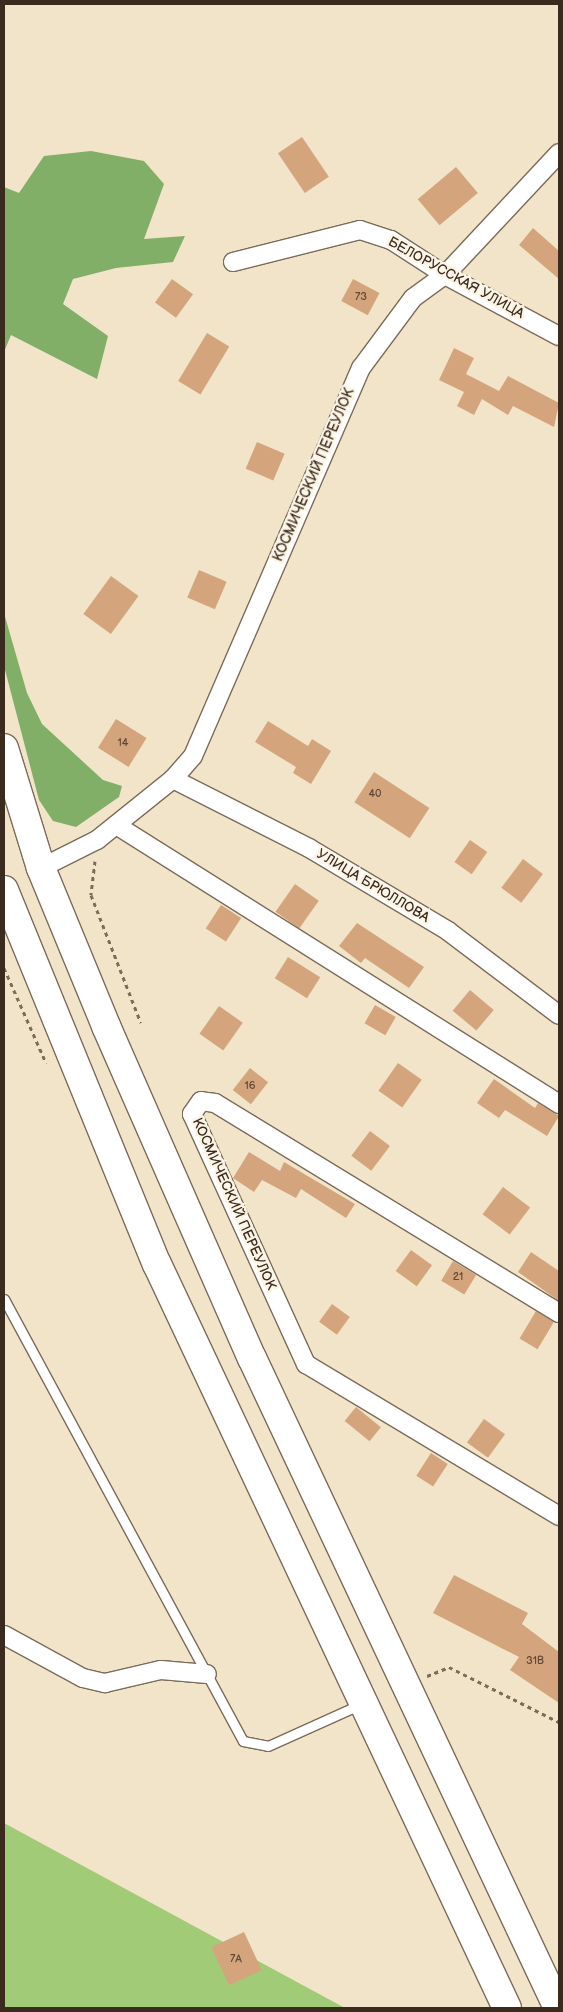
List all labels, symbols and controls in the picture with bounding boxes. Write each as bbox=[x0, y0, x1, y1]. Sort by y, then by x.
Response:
street label: БЕЛОРУССКАЯ УЛИЦА bbox=[385, 234, 527, 322]
house number: 73 bbox=[355, 290, 367, 304]
street label: КОСМИЧЕСКИЙ ПЕРЕУЛОК bbox=[270, 386, 358, 564]
house number: 14 bbox=[118, 736, 128, 750]
house number: 40 bbox=[368, 787, 382, 801]
street label: УЛИЦА БРЮЛЛОВА bbox=[314, 846, 432, 926]
house number: 16 bbox=[245, 1079, 255, 1093]
street label: КОСМИЧЕСКИЙ ПЕРЕУЛОК bbox=[188, 1115, 280, 1293]
house number: 21 bbox=[453, 1270, 463, 1284]
house number: 31В bbox=[526, 1654, 544, 1668]
house number: 7А bbox=[230, 1952, 242, 1966]

